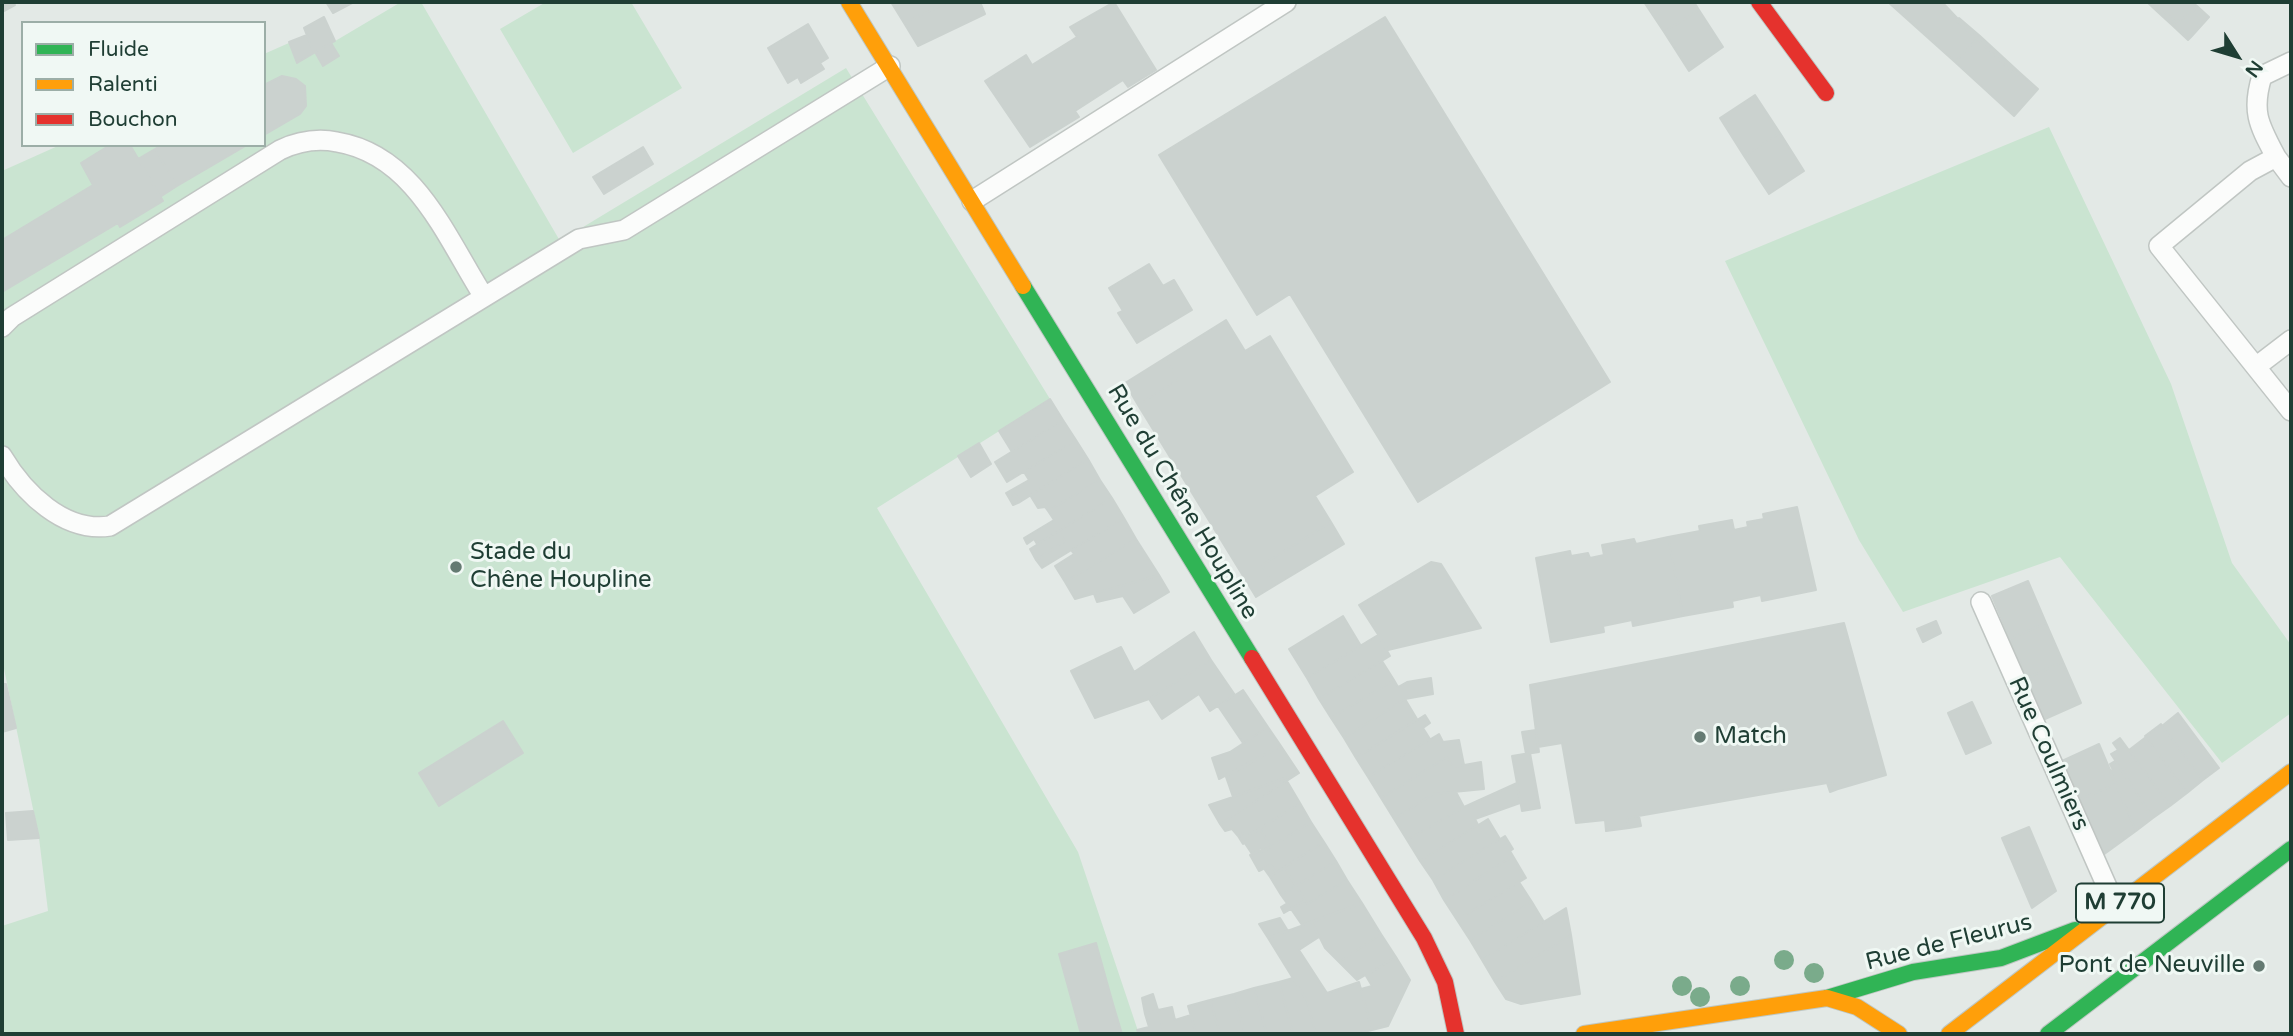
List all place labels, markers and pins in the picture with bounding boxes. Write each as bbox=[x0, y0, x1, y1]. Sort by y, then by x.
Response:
place label: Stade du Chêne Houpline bbox=[470, 539, 652, 595]
marker: Stade du Chêne Houpline bbox=[448, 559, 464, 575]
place label: Match bbox=[1714, 723, 1787, 751]
marker: Match bbox=[1692, 729, 1708, 745]
place label: Pont de Neuville bbox=[2059, 952, 2245, 980]
marker: Pont de Neuville bbox=[2251, 958, 2267, 974]

